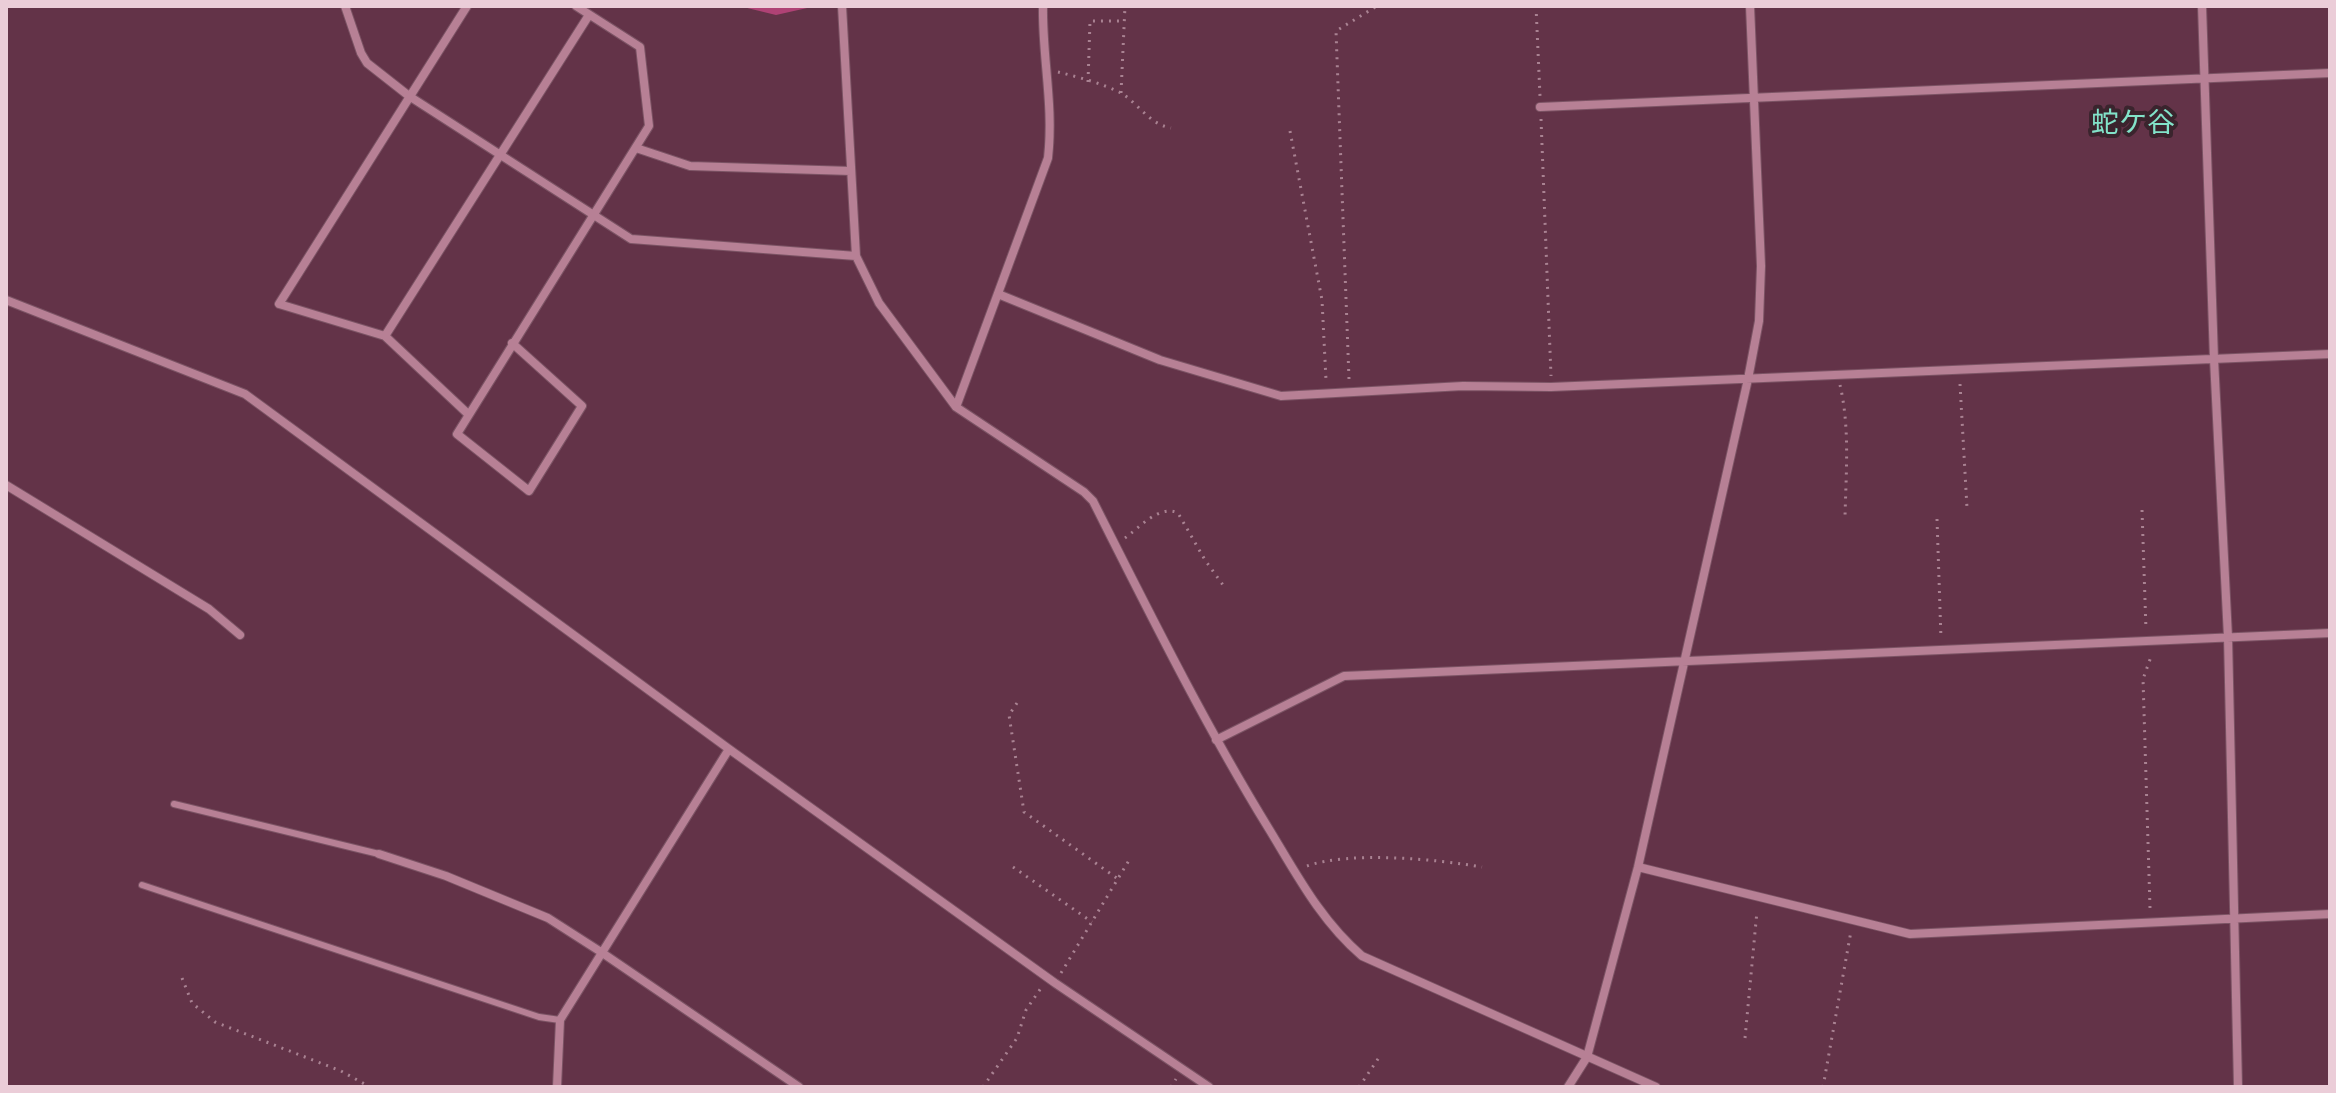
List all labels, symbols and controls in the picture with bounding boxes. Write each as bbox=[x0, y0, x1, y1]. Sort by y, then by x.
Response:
district label: 蛇ケ谷 bbox=[2091, 107, 2175, 141]

